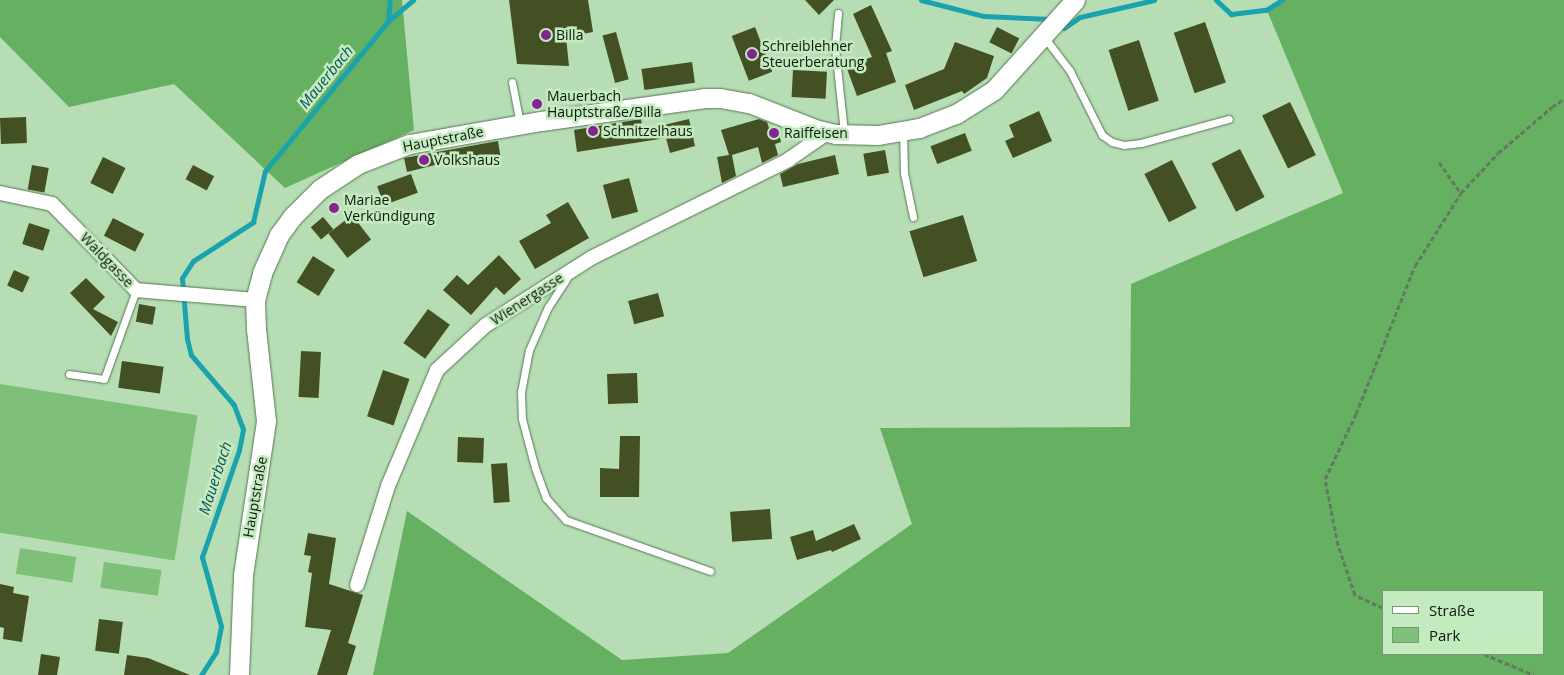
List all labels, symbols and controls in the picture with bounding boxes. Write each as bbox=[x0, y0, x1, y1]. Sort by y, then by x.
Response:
place label: Billa bbox=[556, 27, 583, 43]
marker: Billa bbox=[540, 29, 552, 41]
place label: Schreiblehner Steuerberatung bbox=[762, 38, 864, 70]
water label: Mauerbach bbox=[295, 42, 357, 112]
marker: Schreiblehner Steuerberatung bbox=[746, 48, 758, 60]
place label: Mauerbach Hauptstraße/Billa bbox=[547, 88, 662, 120]
marker: Mauerbach Hauptstraße/Billa bbox=[531, 98, 543, 110]
street label: Hauptstraße bbox=[401, 123, 485, 155]
place label: Schnitzelhaus bbox=[603, 123, 693, 139]
marker: Schnitzelhaus bbox=[587, 125, 599, 137]
place label: Raiffeisen bbox=[784, 125, 848, 141]
marker: Raiffeisen bbox=[768, 127, 780, 139]
place label: Volkshaus bbox=[434, 152, 500, 168]
marker: Volkshaus bbox=[418, 154, 430, 166]
place label: Mariae Verkündigung bbox=[344, 192, 435, 224]
marker: Mariae Verkündigung bbox=[328, 202, 340, 214]
street label: Waldgasse bbox=[77, 229, 137, 291]
street label: Wienergasse bbox=[488, 269, 566, 329]
water label: Mauerbach bbox=[195, 439, 235, 517]
street label: Hauptstraße bbox=[240, 455, 270, 539]
legend bbox=[1382, 590, 1544, 655]
text: Straße bbox=[1429, 600, 1475, 620]
text: Park bbox=[1429, 625, 1460, 645]

